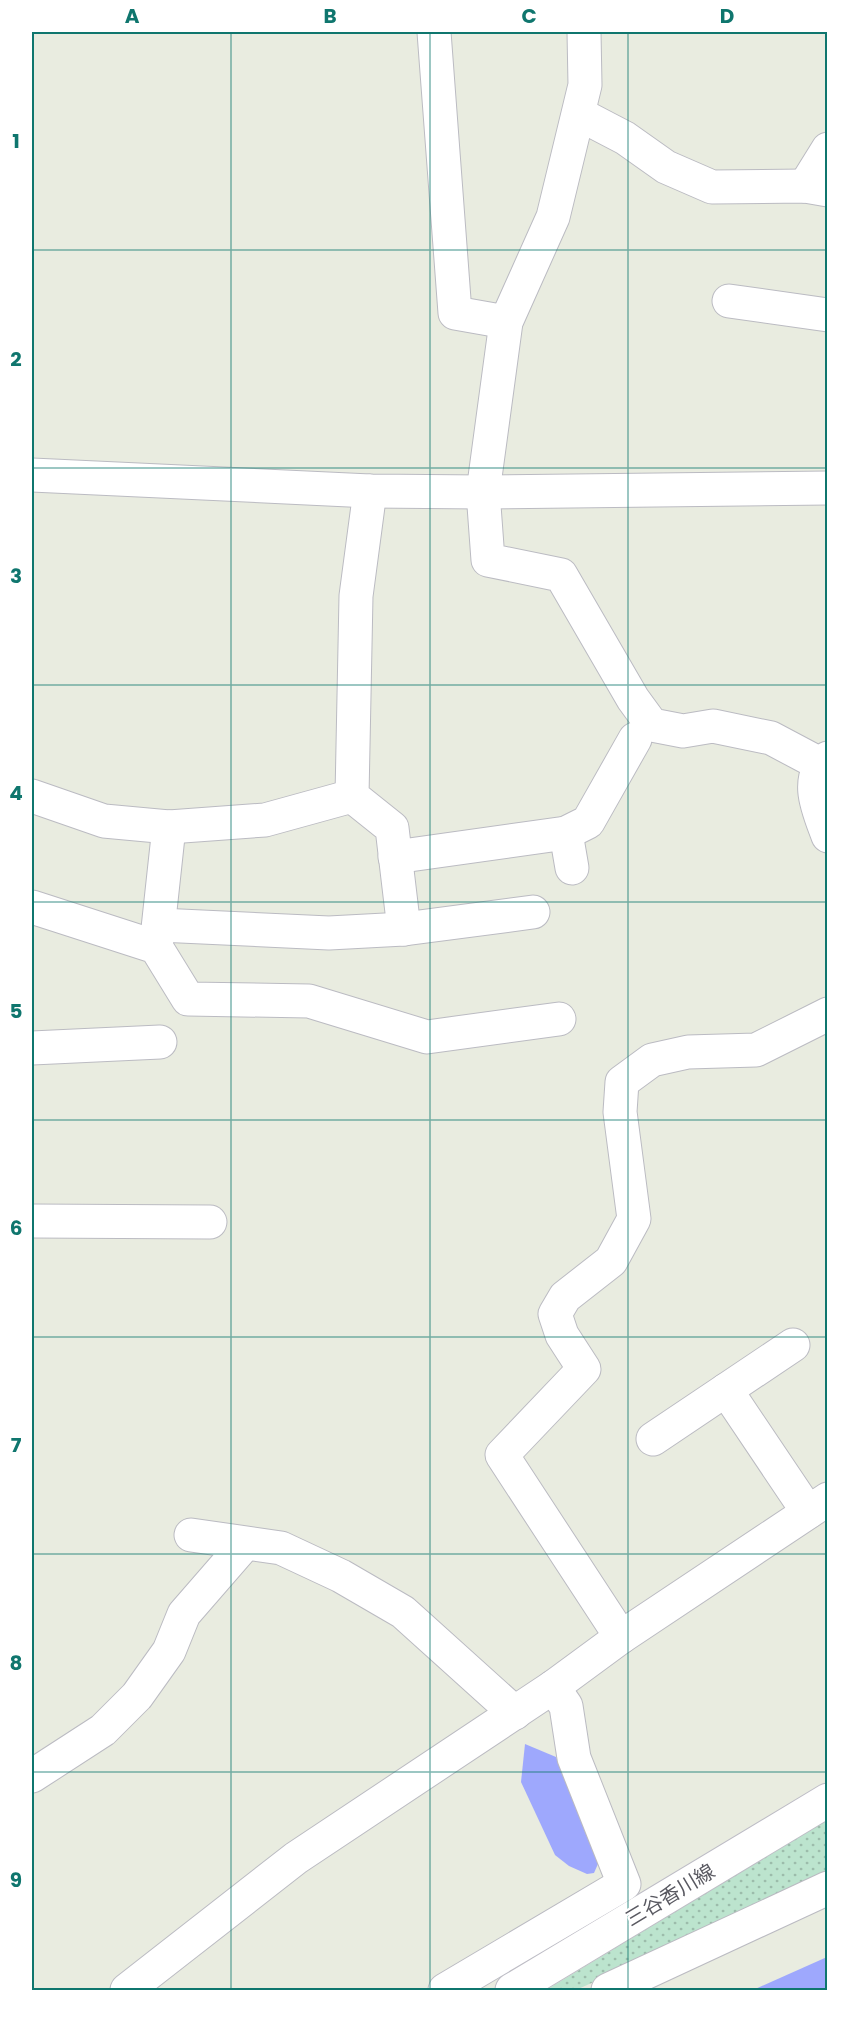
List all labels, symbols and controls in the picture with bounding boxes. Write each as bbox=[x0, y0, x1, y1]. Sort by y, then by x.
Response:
text: A bbox=[125, 2, 140, 30]
text: B bbox=[323, 2, 337, 30]
text: C bbox=[521, 2, 537, 30]
text: D bbox=[720, 2, 734, 30]
text: 1 bbox=[12, 127, 20, 155]
text: 2 bbox=[10, 345, 22, 373]
text: 3 bbox=[10, 562, 22, 590]
text: 4 bbox=[9, 779, 23, 807]
text: 5 bbox=[10, 997, 23, 1025]
text: 6 bbox=[10, 1214, 22, 1242]
text: 7 bbox=[11, 1431, 22, 1459]
text: 8 bbox=[10, 1649, 22, 1677]
street label: 三谷香川線 bbox=[620, 1857, 720, 1933]
text: 9 bbox=[10, 1866, 22, 1894]

